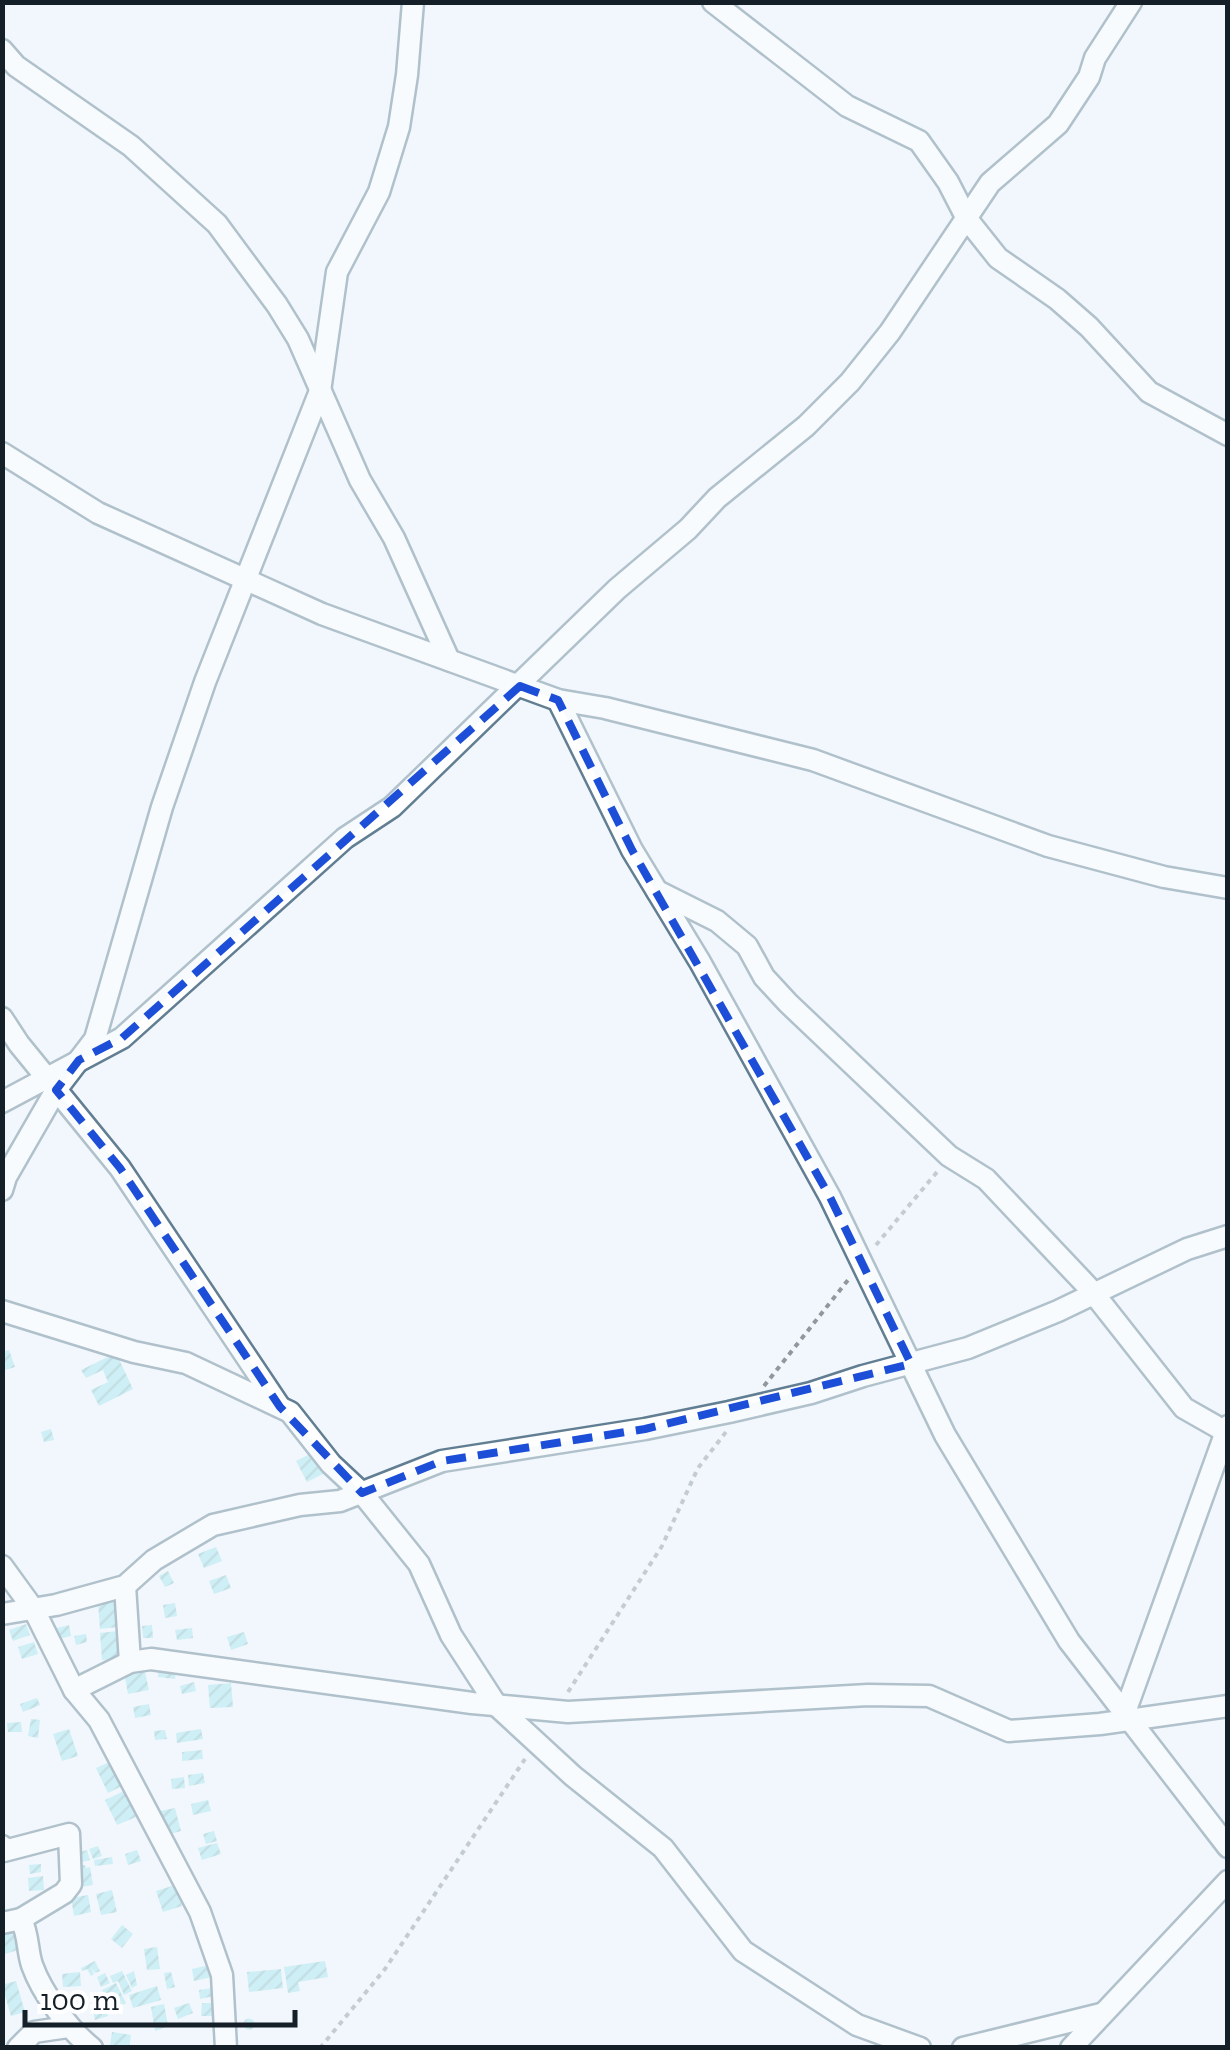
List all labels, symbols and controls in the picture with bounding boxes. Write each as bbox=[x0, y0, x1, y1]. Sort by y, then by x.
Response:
scale bar bbox=[25, 1965, 295, 2027]
text: 100 m bbox=[40, 1982, 119, 2018]

